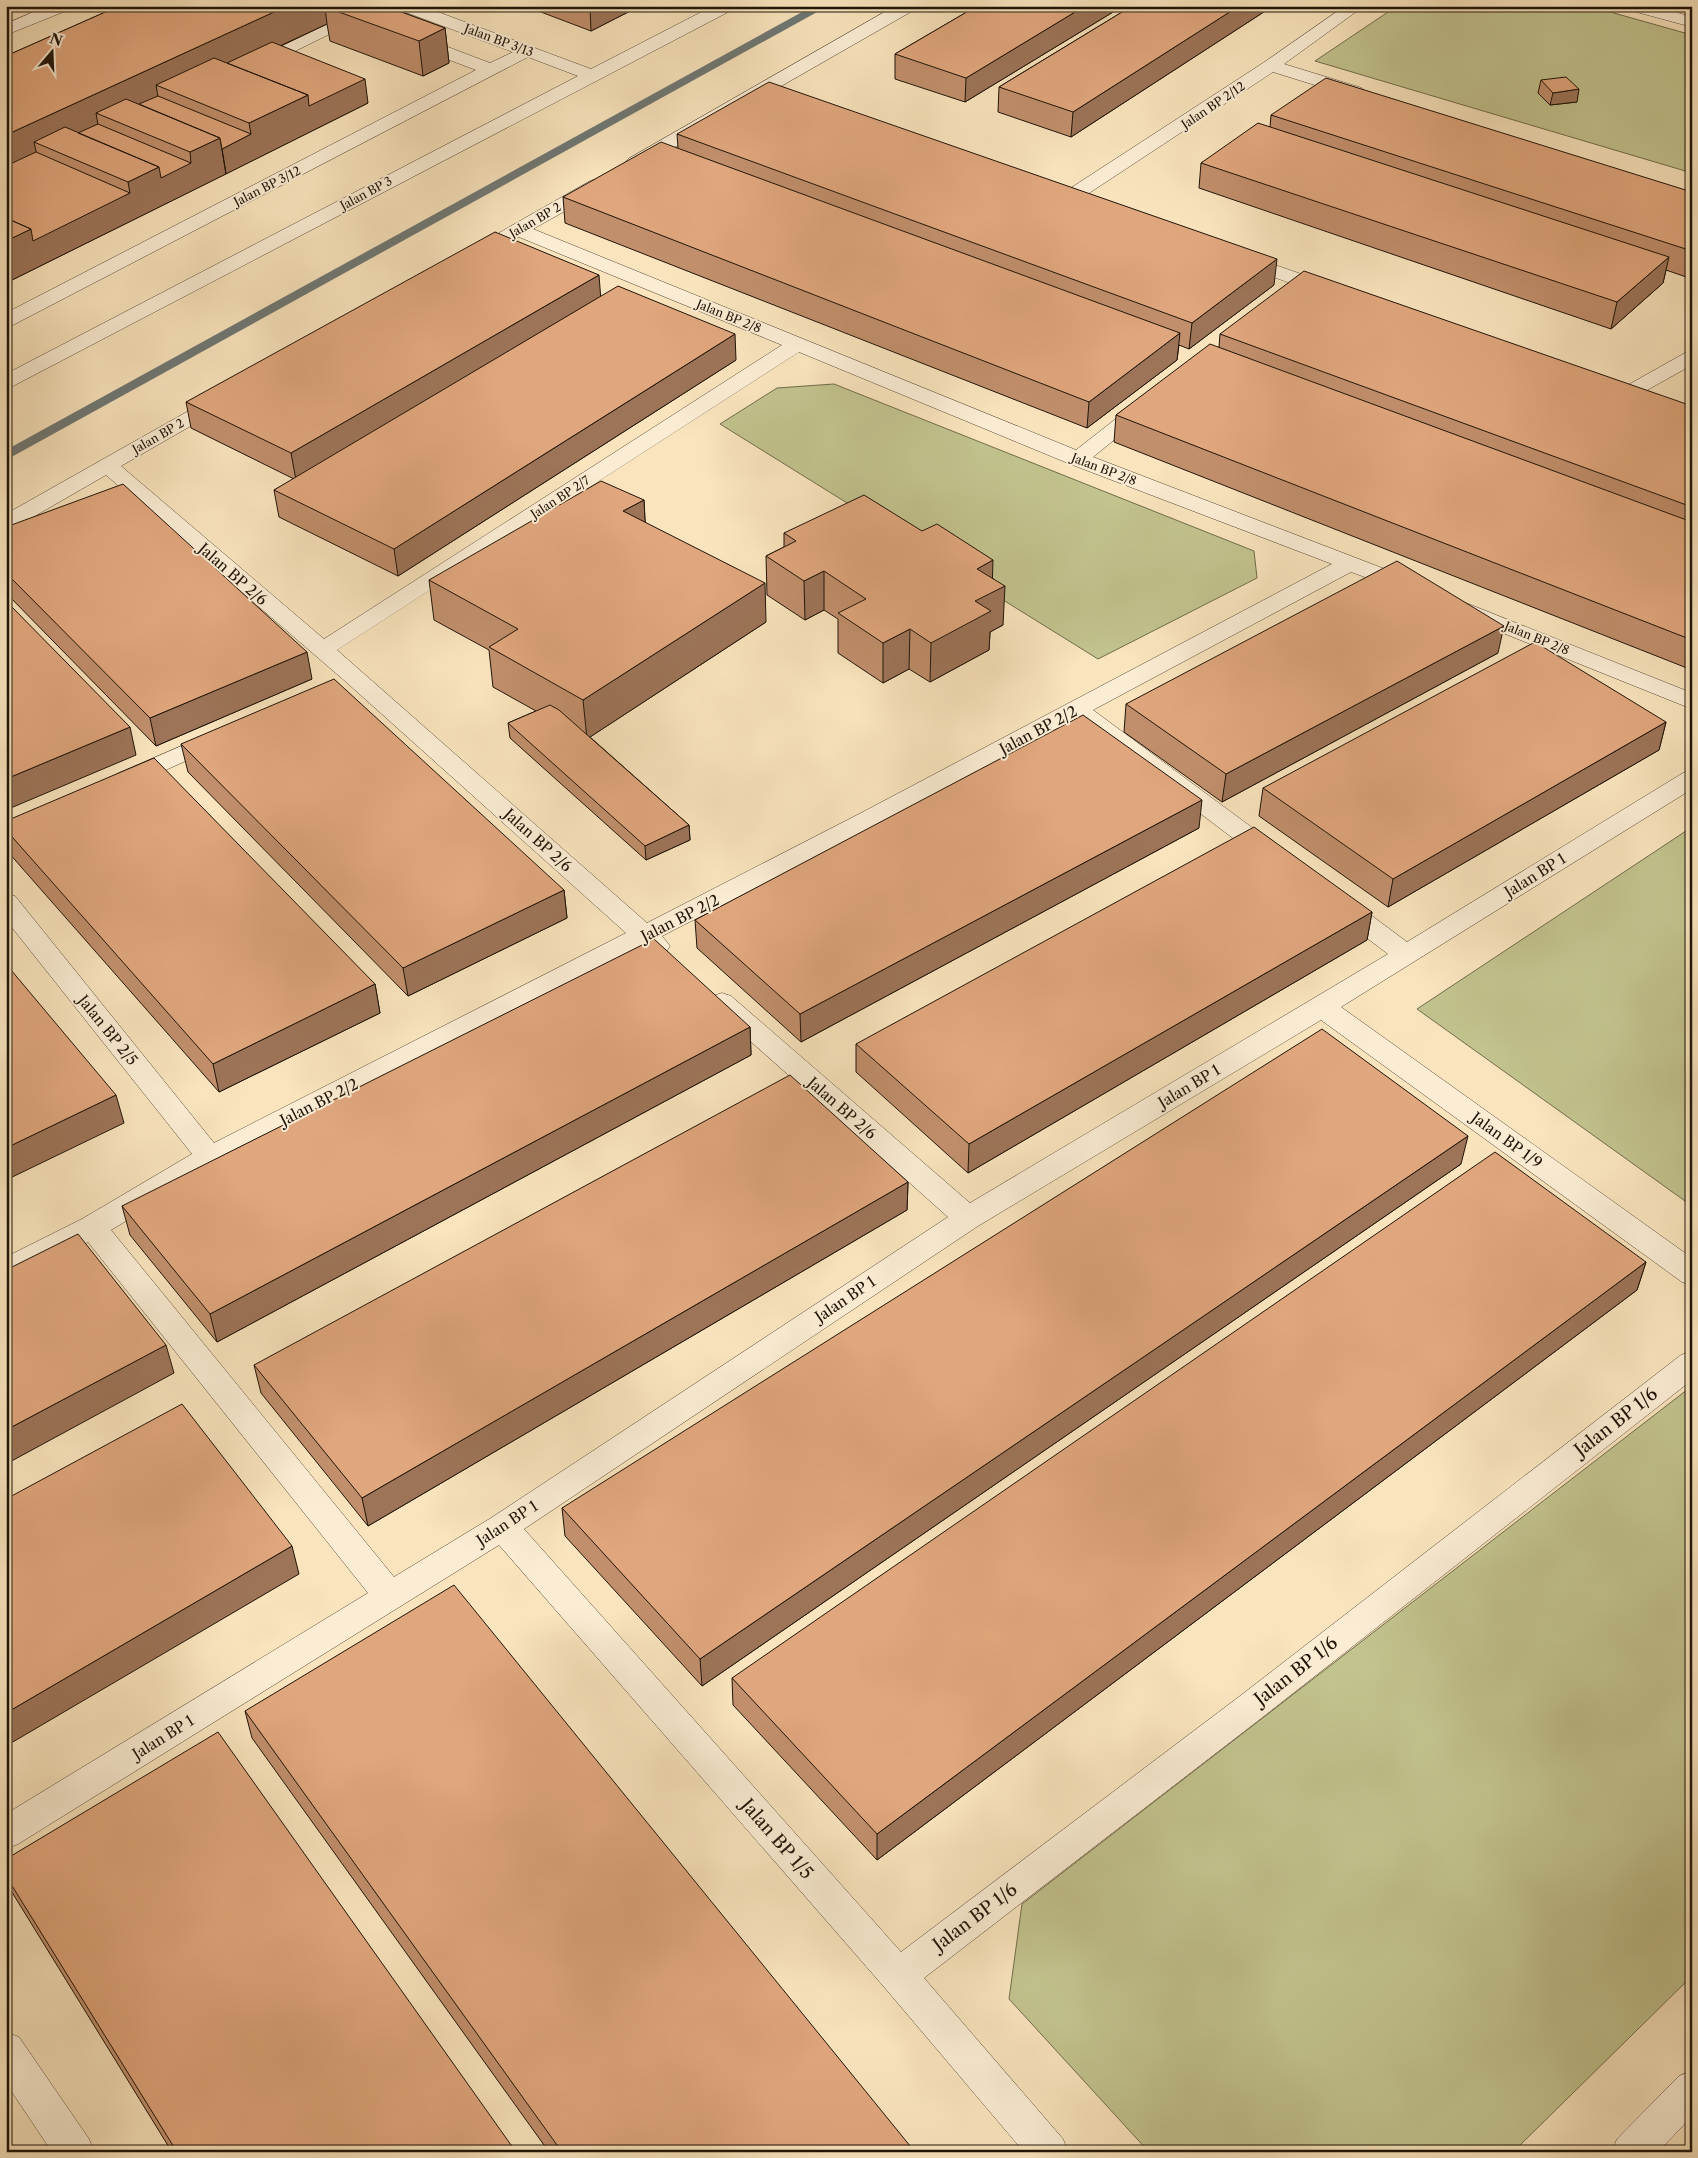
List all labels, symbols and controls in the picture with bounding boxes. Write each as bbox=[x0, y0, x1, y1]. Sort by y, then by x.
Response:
street label: Jalan BP 3/13 bbox=[460, 20, 536, 59]
north arrow bbox=[28, 28, 78, 78]
text: N bbox=[48, 29, 65, 50]
street label: Jalan BP 2/12 bbox=[1177, 78, 1248, 133]
street label: Jalan BP 3/12 bbox=[229, 163, 303, 210]
street label: Jalan BP 3 bbox=[336, 173, 395, 214]
street label: Jalan BP 2 bbox=[505, 199, 564, 242]
street label: Jalan BP 2/8 bbox=[693, 295, 764, 336]
street label: Jalan BP 2 bbox=[128, 415, 187, 458]
street label: Jalan BP 2/8 bbox=[1067, 449, 1139, 488]
street label: Jalan BP 2/7 bbox=[526, 472, 592, 523]
street label: Jalan BP 2/6 bbox=[193, 538, 272, 609]
street label: Jalan BP 2/8 bbox=[1501, 617, 1572, 658]
street label: Jalan BP 2/2 bbox=[994, 702, 1080, 759]
street label: Jalan BP 2/6 bbox=[498, 803, 576, 876]
street label: Jalan BP 1 bbox=[1499, 848, 1570, 902]
street label: Jalan BP 2/2 bbox=[636, 890, 722, 947]
street label: Jalan BP 2/5 bbox=[73, 990, 142, 1069]
street label: Jalan BP 1 bbox=[1153, 1060, 1224, 1113]
street label: Jalan BP 2/6 bbox=[802, 1072, 881, 1143]
street label: Jalan BP 2/2 bbox=[275, 1074, 361, 1131]
street label: Jalan BP 1/9 bbox=[1466, 1107, 1546, 1172]
street label: Jalan BP 1 bbox=[809, 1271, 879, 1327]
street label: Jalan BP 1/6 bbox=[1568, 1383, 1662, 1463]
street label: Jalan BP 1 bbox=[471, 1496, 542, 1551]
street label: Jalan BP 1/6 bbox=[1248, 1632, 1342, 1712]
street label: Jalan BP 1 bbox=[127, 1710, 198, 1764]
street label: Jalan BP 1/5 bbox=[734, 1792, 818, 1884]
street label: Jalan BP 1/6 bbox=[926, 1878, 1021, 1958]

